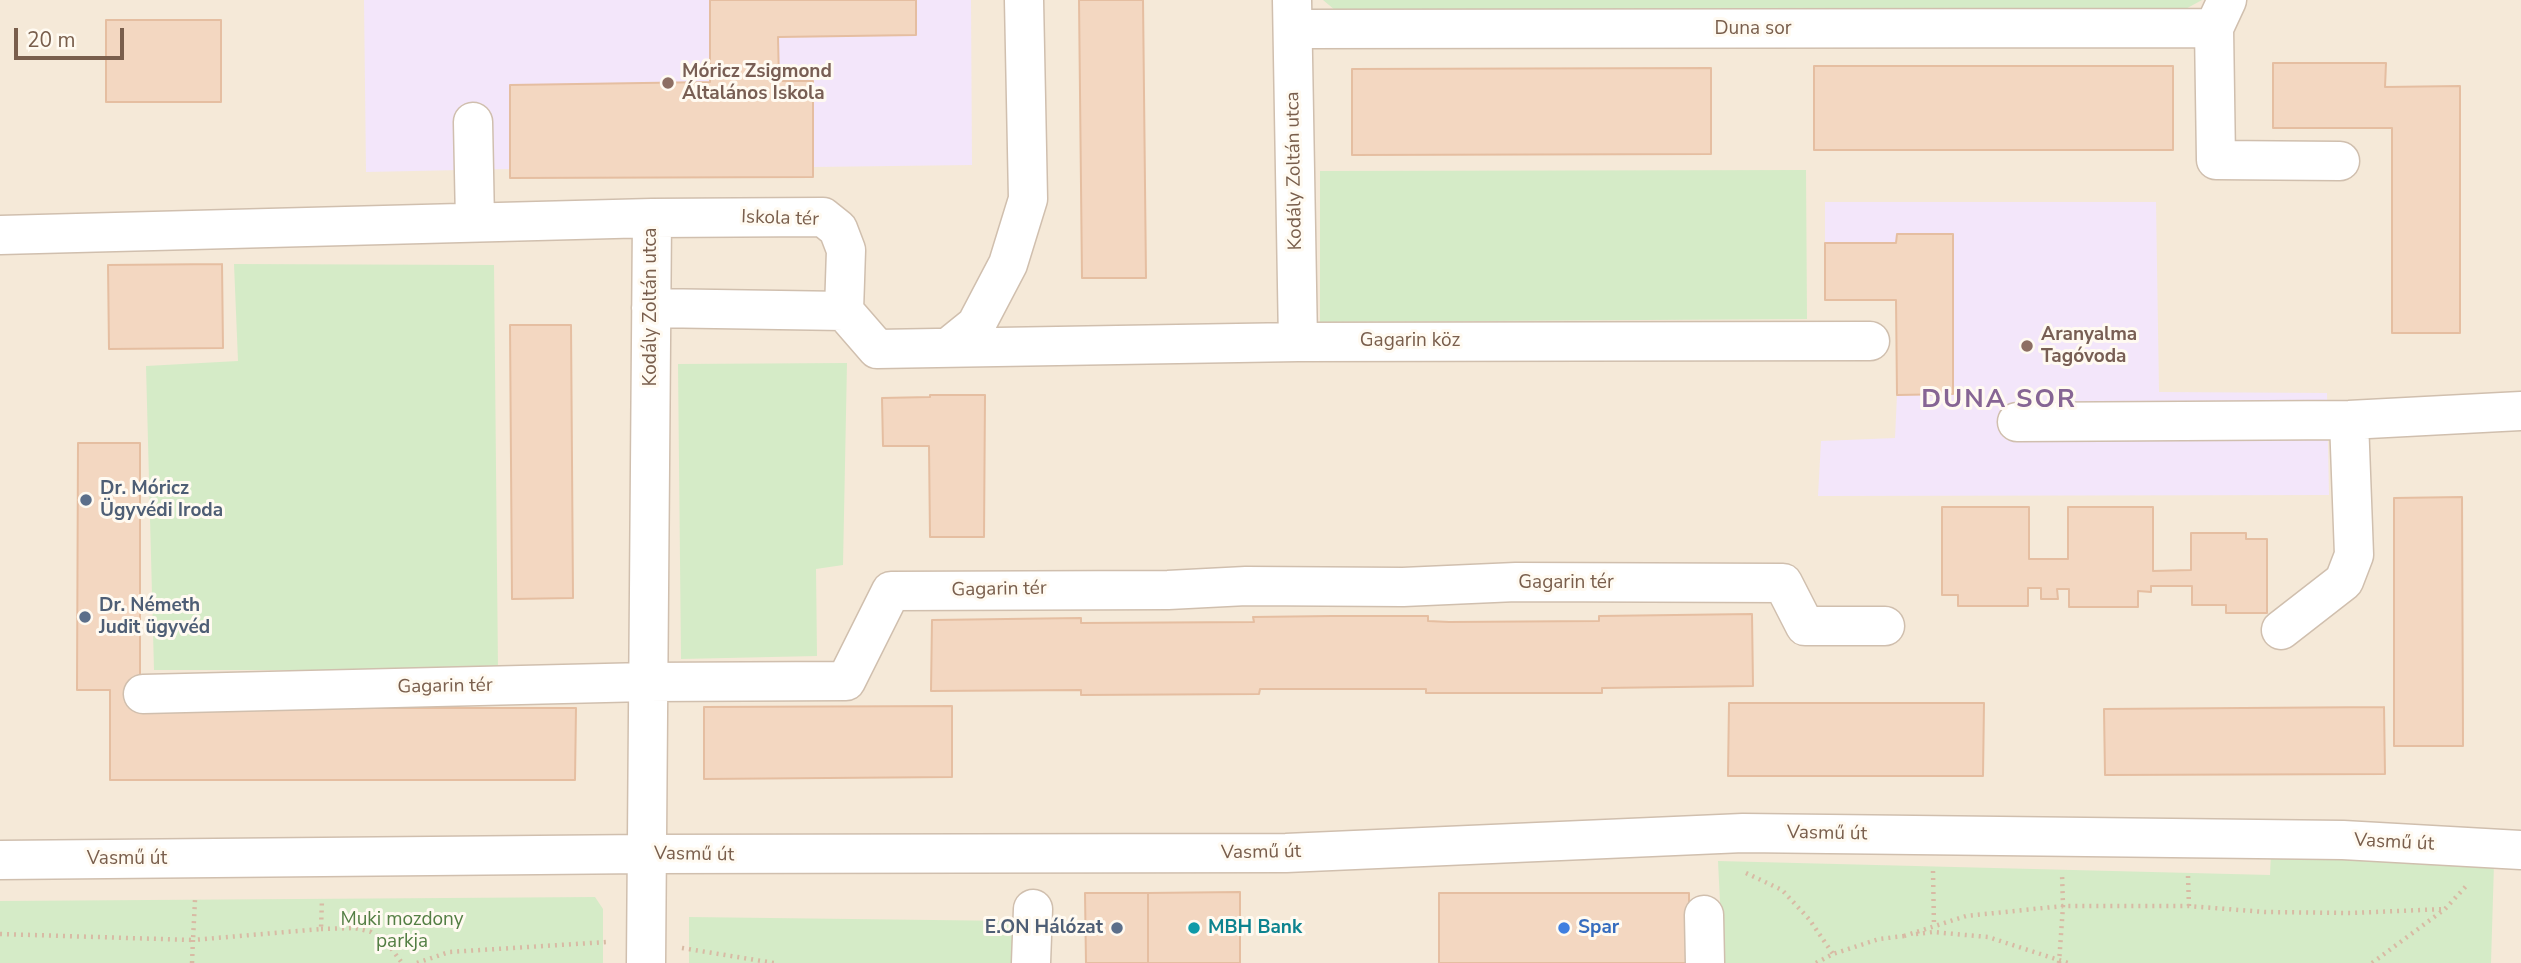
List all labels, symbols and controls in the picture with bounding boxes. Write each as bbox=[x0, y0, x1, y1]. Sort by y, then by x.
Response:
scale bar bbox=[18, 14, 128, 58]
street label: Duna sor bbox=[1714, 18, 1792, 40]
text: 20 m bbox=[27, 26, 76, 54]
place label: Móricz Zsigmond Általános Iskola bbox=[682, 61, 832, 105]
marker: Móricz Zsigmond Általános Iskola bbox=[660, 75, 676, 91]
street label: Kodály Zoltán utca bbox=[1282, 91, 1308, 251]
street label: Iskola tér bbox=[741, 206, 819, 232]
street label: Kodály Zoltán utca bbox=[640, 228, 662, 386]
place label: Aranyalma Tagóvoda bbox=[2041, 324, 2137, 368]
street label: Gagarin köz bbox=[1360, 330, 1460, 352]
marker: Aranyalma Tagóvoda bbox=[2019, 338, 2035, 354]
district label: DUNA SOR bbox=[1922, 385, 2076, 417]
place label: Dr. Móricz Ügyvédi Iroda bbox=[100, 478, 223, 522]
marker: Dr. Móricz Ügyvédi Iroda bbox=[78, 492, 94, 508]
street label: Gagarin tér bbox=[1518, 572, 1614, 594]
street label: Gagarin tér bbox=[951, 578, 1047, 602]
place label: Dr. Németh Judit ügyvéd bbox=[99, 595, 210, 639]
marker: Dr. Németh Judit ügyvéd bbox=[77, 609, 93, 625]
street label: Gagarin tér bbox=[397, 675, 493, 699]
street label: Vasmű út bbox=[1787, 822, 1867, 846]
street label: Vasmű út bbox=[2353, 830, 2435, 856]
street label: Vasmű út bbox=[1221, 841, 1301, 865]
street label: Vasmű út bbox=[654, 843, 734, 867]
street label: Vasmű út bbox=[87, 848, 167, 870]
park label: Muki mozdony parkja bbox=[340, 909, 464, 953]
place label: E.ON Hálózat bbox=[985, 917, 1103, 939]
place label: MBH Bank bbox=[1208, 917, 1302, 939]
place label: Spar bbox=[1578, 917, 1619, 939]
marker: E.ON Hálózat bbox=[1109, 920, 1125, 936]
marker: MBH Bank bbox=[1186, 920, 1202, 936]
marker: Spar bbox=[1556, 920, 1572, 936]

